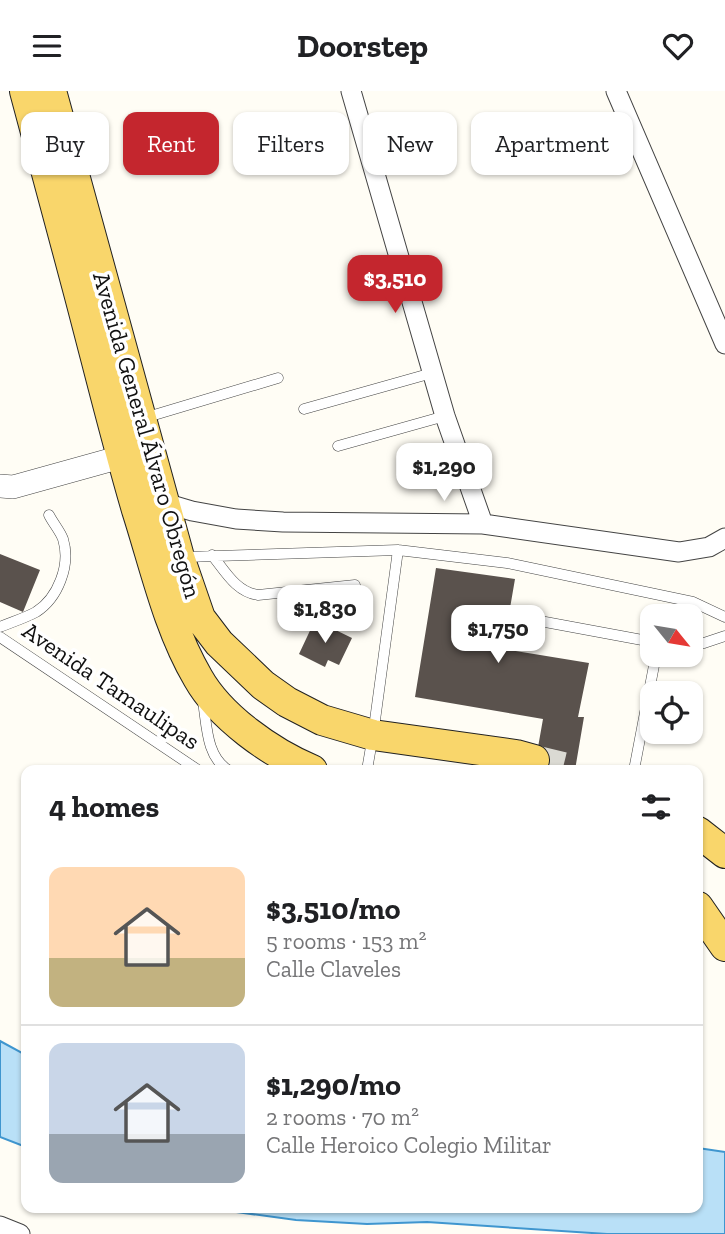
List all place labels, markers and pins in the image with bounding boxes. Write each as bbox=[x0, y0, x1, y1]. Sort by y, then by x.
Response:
pin: $3,510 bbox=[338, 255, 452, 315]
pin: $1,290 bbox=[387, 443, 501, 503]
pin: $1,830 bbox=[268, 585, 382, 645]
pin: $1,750 bbox=[441, 605, 555, 665]

